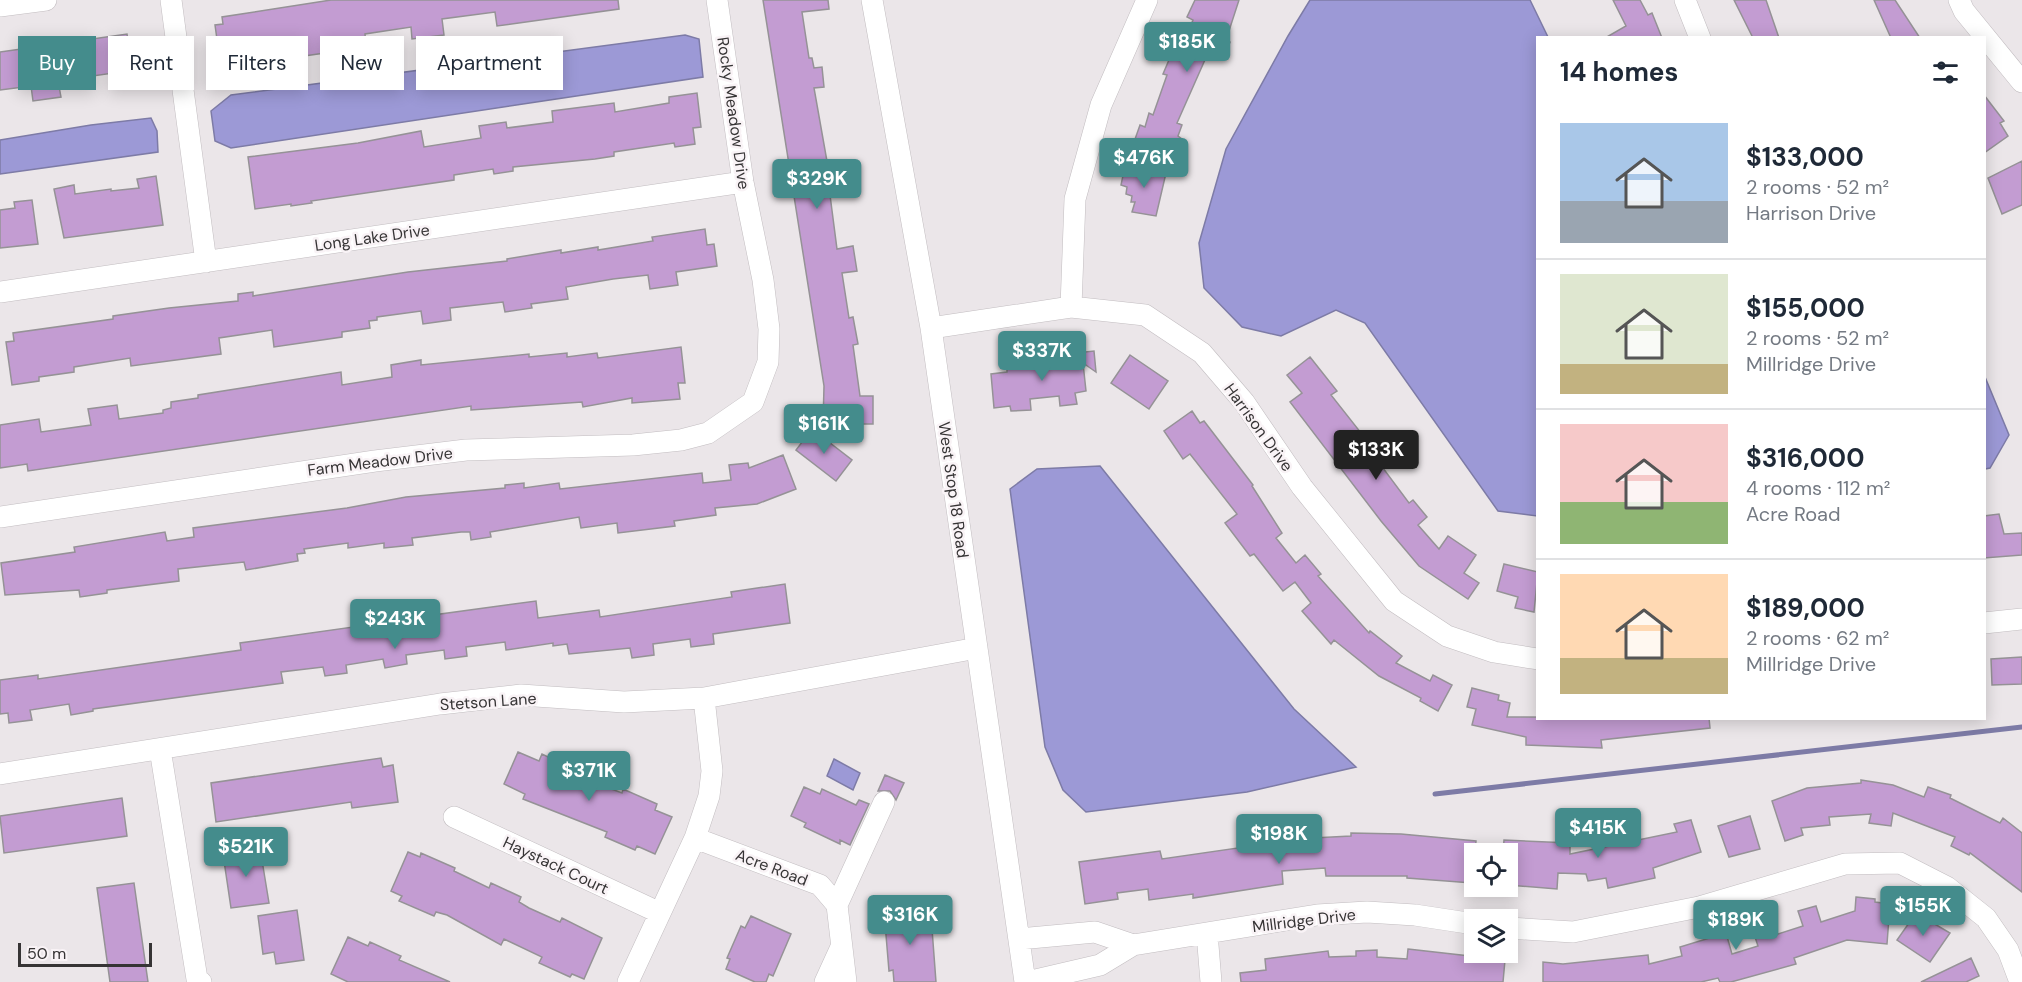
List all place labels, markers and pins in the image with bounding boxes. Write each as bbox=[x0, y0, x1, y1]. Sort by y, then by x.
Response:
pin: $185K bbox=[1145, 22, 1229, 73]
pin: $476K bbox=[1102, 138, 1186, 189]
pin: $329K bbox=[775, 159, 859, 210]
pin: $337K bbox=[1000, 331, 1084, 382]
pin: $161K bbox=[782, 404, 866, 455]
pin: $133K bbox=[1334, 430, 1418, 481]
pin: $243K bbox=[353, 599, 437, 650]
pin: $371K bbox=[547, 751, 631, 802]
pin: $415K bbox=[1556, 808, 1640, 859]
pin: $198K bbox=[1237, 814, 1321, 865]
pin: $521K bbox=[204, 827, 288, 878]
pin: $155K bbox=[1881, 886, 1965, 937]
pin: $316K bbox=[868, 895, 952, 946]
pin: $189K bbox=[1694, 900, 1778, 951]

